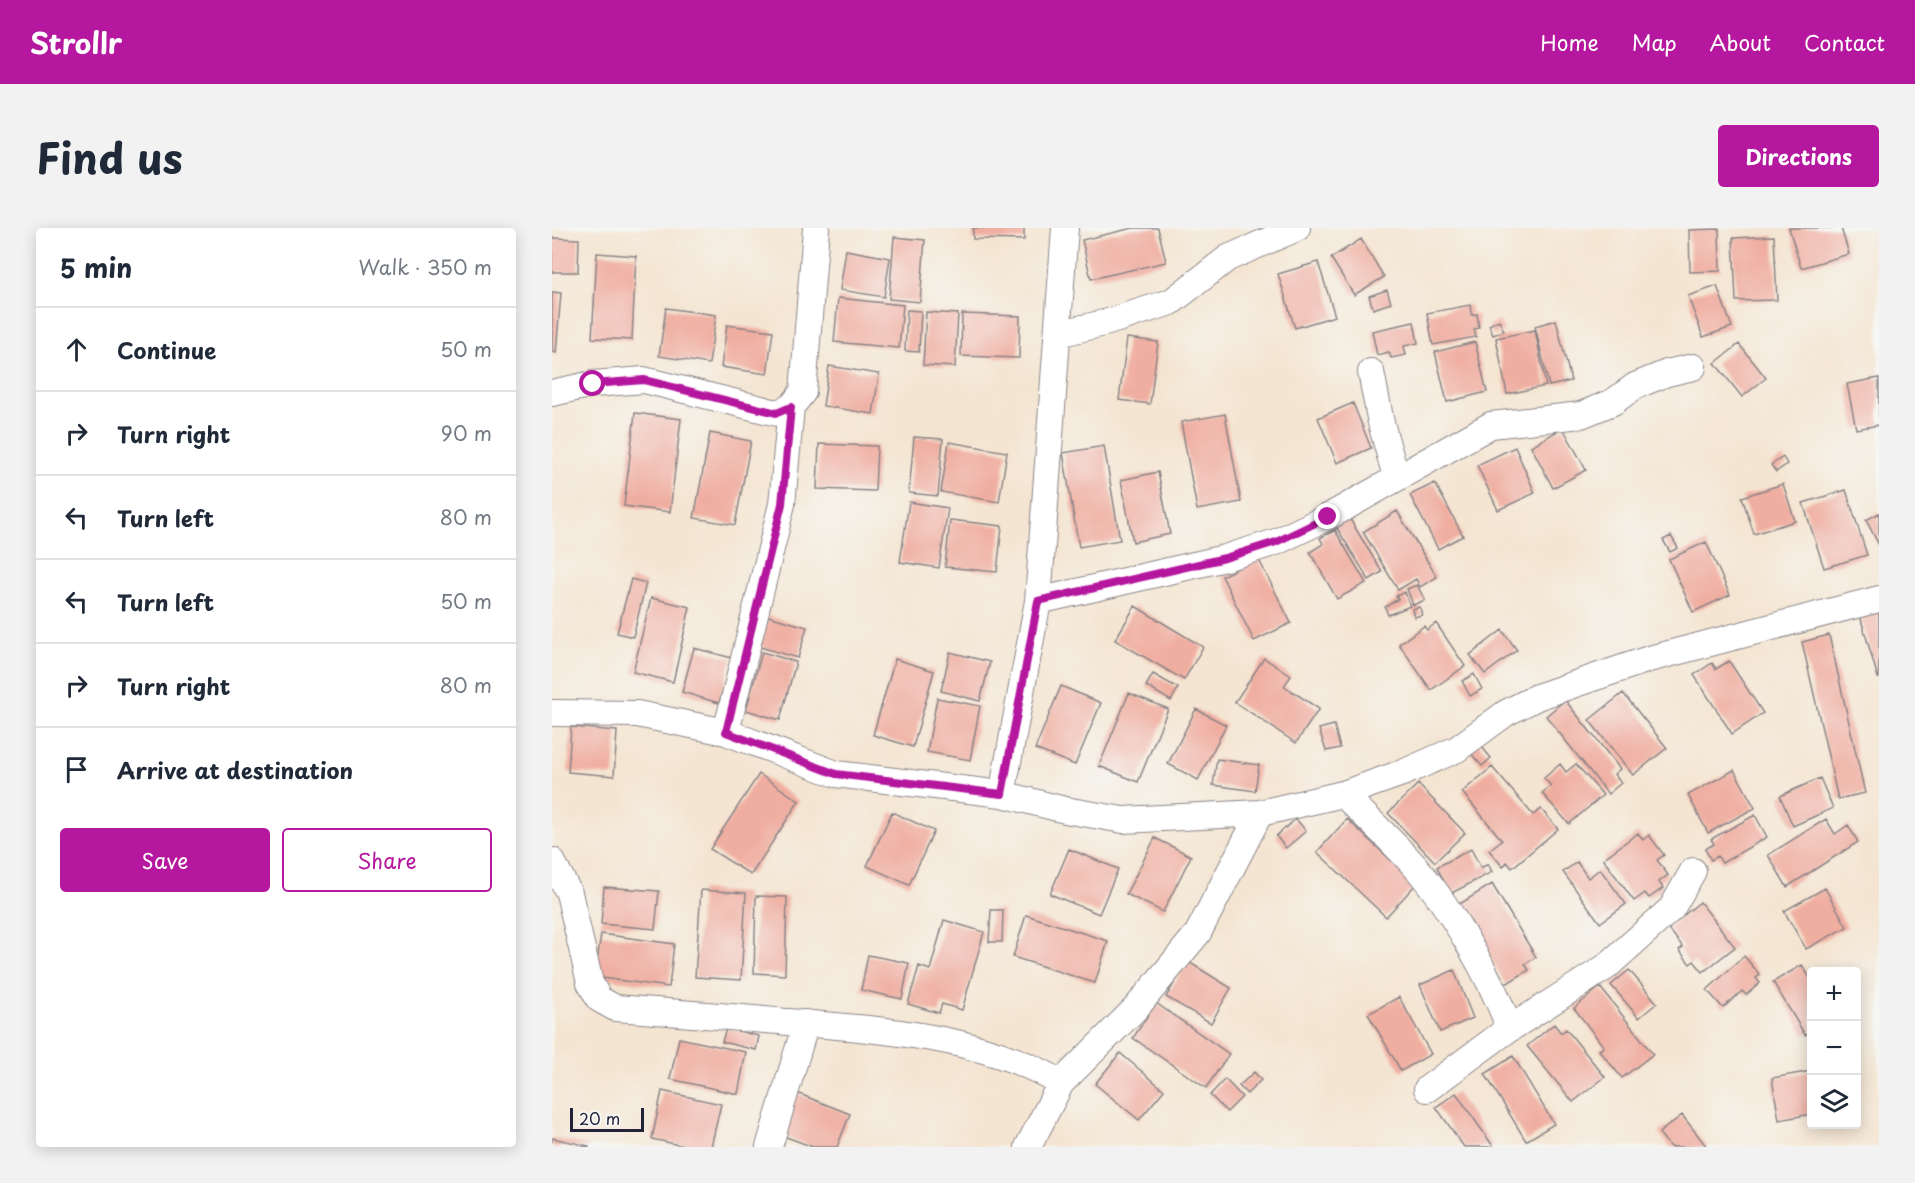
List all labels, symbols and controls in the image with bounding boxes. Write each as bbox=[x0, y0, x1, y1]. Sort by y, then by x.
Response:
text: Strollr bbox=[30, 21, 122, 64]
text: Home bbox=[1540, 26, 1599, 58]
text: Map bbox=[1632, 26, 1677, 58]
text: About bbox=[1710, 26, 1771, 58]
text: Contact bbox=[1804, 26, 1885, 58]
text: Find us bbox=[36, 125, 183, 188]
button: Directions bbox=[1718, 125, 1879, 187]
text: 5 min bbox=[60, 248, 132, 287]
text: Walk · 350 m bbox=[359, 252, 492, 282]
icon: ahead bbox=[60, 333, 93, 366]
text: Continue bbox=[117, 333, 216, 366]
text: 50 m bbox=[440, 334, 492, 364]
route start bbox=[579, 370, 605, 396]
icon: right bbox=[60, 417, 93, 450]
text: Turn right bbox=[117, 417, 230, 450]
text: 90 m bbox=[441, 418, 492, 448]
icon: left bbox=[60, 501, 93, 534]
text: Turn left bbox=[117, 501, 214, 534]
text: 80 m bbox=[440, 502, 492, 532]
route end bbox=[1314, 503, 1340, 529]
icon: left bbox=[60, 585, 93, 618]
text: Turn left bbox=[117, 585, 214, 618]
text: 50 m bbox=[440, 586, 492, 616]
icon: right bbox=[60, 669, 93, 702]
text: Turn right bbox=[117, 669, 230, 702]
text: 80 m bbox=[440, 670, 492, 700]
icon: arrive bbox=[60, 753, 93, 786]
text: Arrive at destination bbox=[117, 753, 353, 786]
button: Save bbox=[60, 828, 270, 892]
button: Share bbox=[282, 828, 492, 892]
map controls bbox=[1807, 967, 1861, 1129]
button: + bbox=[1807, 967, 1861, 1021]
button: − bbox=[1807, 1021, 1861, 1075]
button: layers bbox=[1807, 1075, 1861, 1129]
scale bar bbox=[570, 1105, 644, 1132]
text: 20 m bbox=[579, 1106, 620, 1130]

